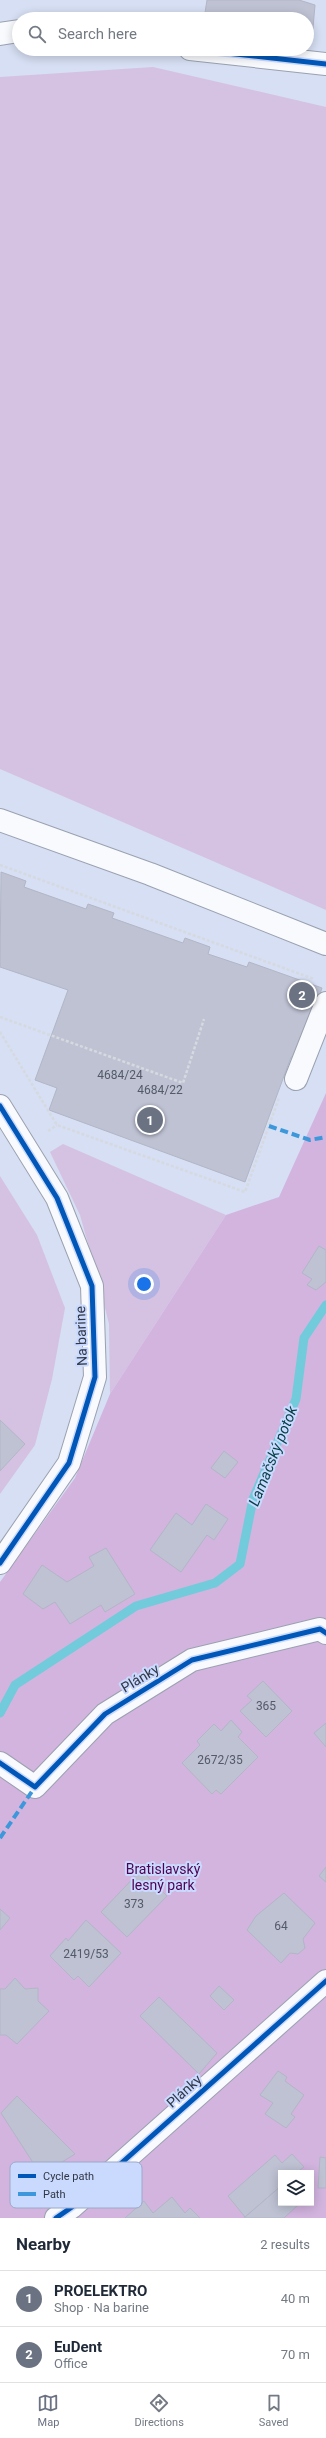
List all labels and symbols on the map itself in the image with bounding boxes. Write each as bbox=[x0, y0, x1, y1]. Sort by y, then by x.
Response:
pin: 2 bbox=[289, 980, 315, 1010]
house number: 4684/24 bbox=[97, 1068, 143, 1082]
house number: 4684/22 bbox=[137, 1083, 183, 1097]
pin: 1 bbox=[137, 1105, 163, 1135]
your location bbox=[134, 1274, 154, 1294]
street label: Na barine bbox=[72, 1306, 90, 1366]
water label: Lamačský potok bbox=[245, 1403, 301, 1509]
street label: Plánky bbox=[118, 1660, 162, 1695]
house number: 365 bbox=[256, 1699, 276, 1713]
house number: 2672/35 bbox=[197, 1753, 243, 1767]
park label: Bratislavský lesný park bbox=[126, 1861, 201, 1893]
house number: 373 bbox=[124, 1897, 144, 1911]
house number: 64 bbox=[274, 1919, 288, 1933]
house number: 2419/53 bbox=[63, 1947, 109, 1961]
street label: Plánky bbox=[163, 2071, 205, 2111]
legend bbox=[10, 2162, 142, 2208]
text: Cycle path bbox=[43, 2170, 94, 2183]
text: Path bbox=[43, 2188, 66, 2201]

